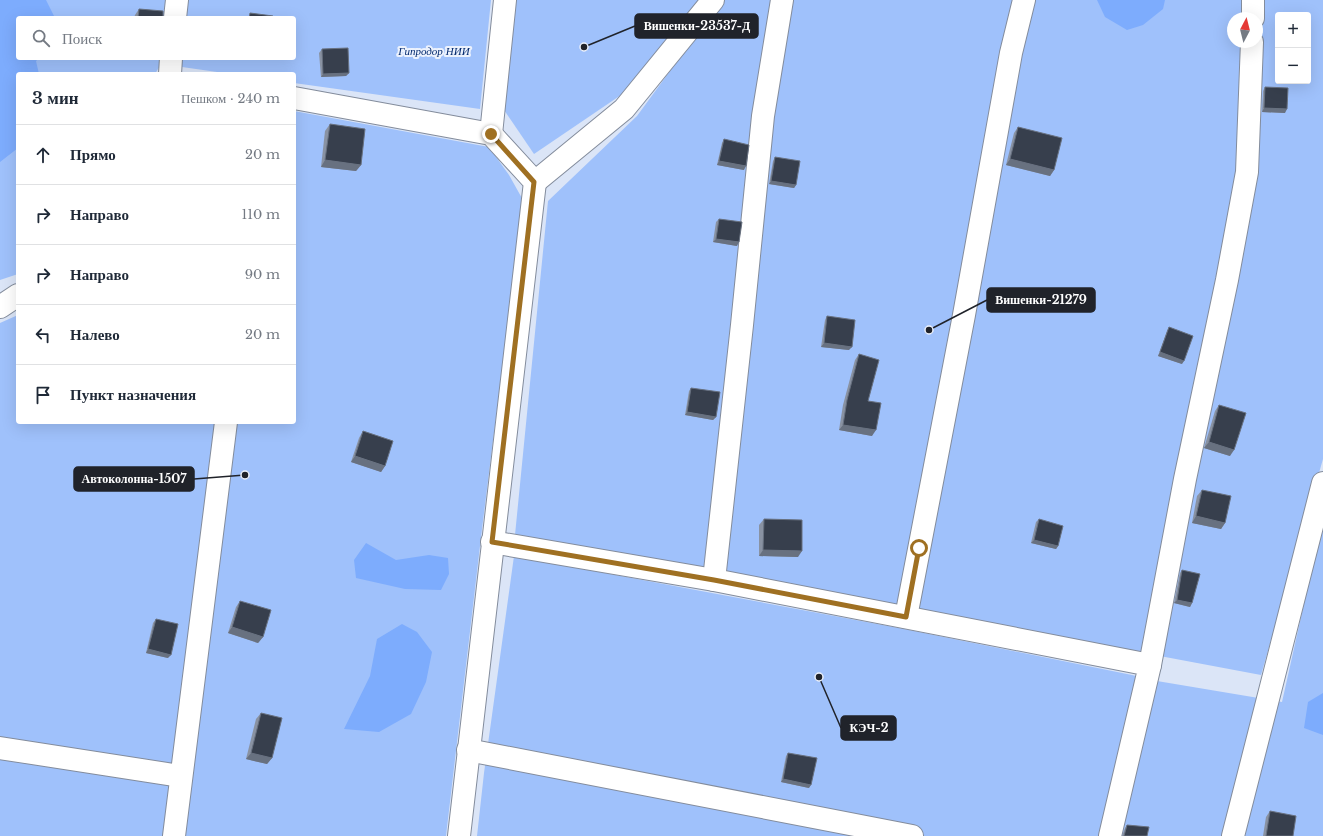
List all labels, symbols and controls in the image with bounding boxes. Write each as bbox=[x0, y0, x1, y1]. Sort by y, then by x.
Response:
north arrow bbox=[1227, 12, 1263, 48]
map controls bbox=[1275, 12, 1311, 84]
button: + bbox=[1275, 12, 1311, 48]
callout: Вишенки-23537-Д bbox=[635, 14, 758, 38]
search box bbox=[16, 16, 296, 60]
text: Вишенки-23537-Д bbox=[644, 18, 751, 33]
icon: search bbox=[30, 27, 52, 49]
text: Поиск bbox=[62, 29, 102, 48]
park label: Гипродор НИИ bbox=[397, 44, 471, 58]
button: − bbox=[1275, 48, 1311, 84]
text: 3 мин bbox=[32, 88, 79, 109]
text: Пешком · 240 m bbox=[181, 90, 280, 107]
route end bbox=[482, 125, 500, 143]
icon: ahead bbox=[32, 144, 54, 166]
text: Прямо bbox=[70, 145, 116, 164]
text: 20 m bbox=[245, 146, 280, 163]
icon: right bbox=[32, 204, 54, 226]
text: Направо bbox=[70, 205, 129, 224]
text: 110 m bbox=[241, 206, 280, 223]
icon: right bbox=[32, 264, 54, 286]
text: Направо bbox=[70, 265, 129, 284]
text: 90 m bbox=[245, 266, 280, 283]
callout: Вишенки-21279 bbox=[987, 288, 1095, 312]
text: Вишенки-21279 bbox=[995, 292, 1087, 307]
icon: left bbox=[32, 324, 54, 346]
text: Налево bbox=[70, 325, 120, 344]
text: 20 m bbox=[245, 326, 280, 343]
icon: arrive bbox=[32, 384, 54, 406]
text: Пункт назначения bbox=[70, 385, 196, 404]
callout: Автоколонна-1507 bbox=[74, 467, 194, 491]
text: Автоколонна-1507 bbox=[82, 471, 187, 486]
route start bbox=[910, 539, 928, 557]
callout: КЭЧ-2 bbox=[841, 716, 896, 740]
text: КЭЧ-2 bbox=[849, 720, 889, 735]

